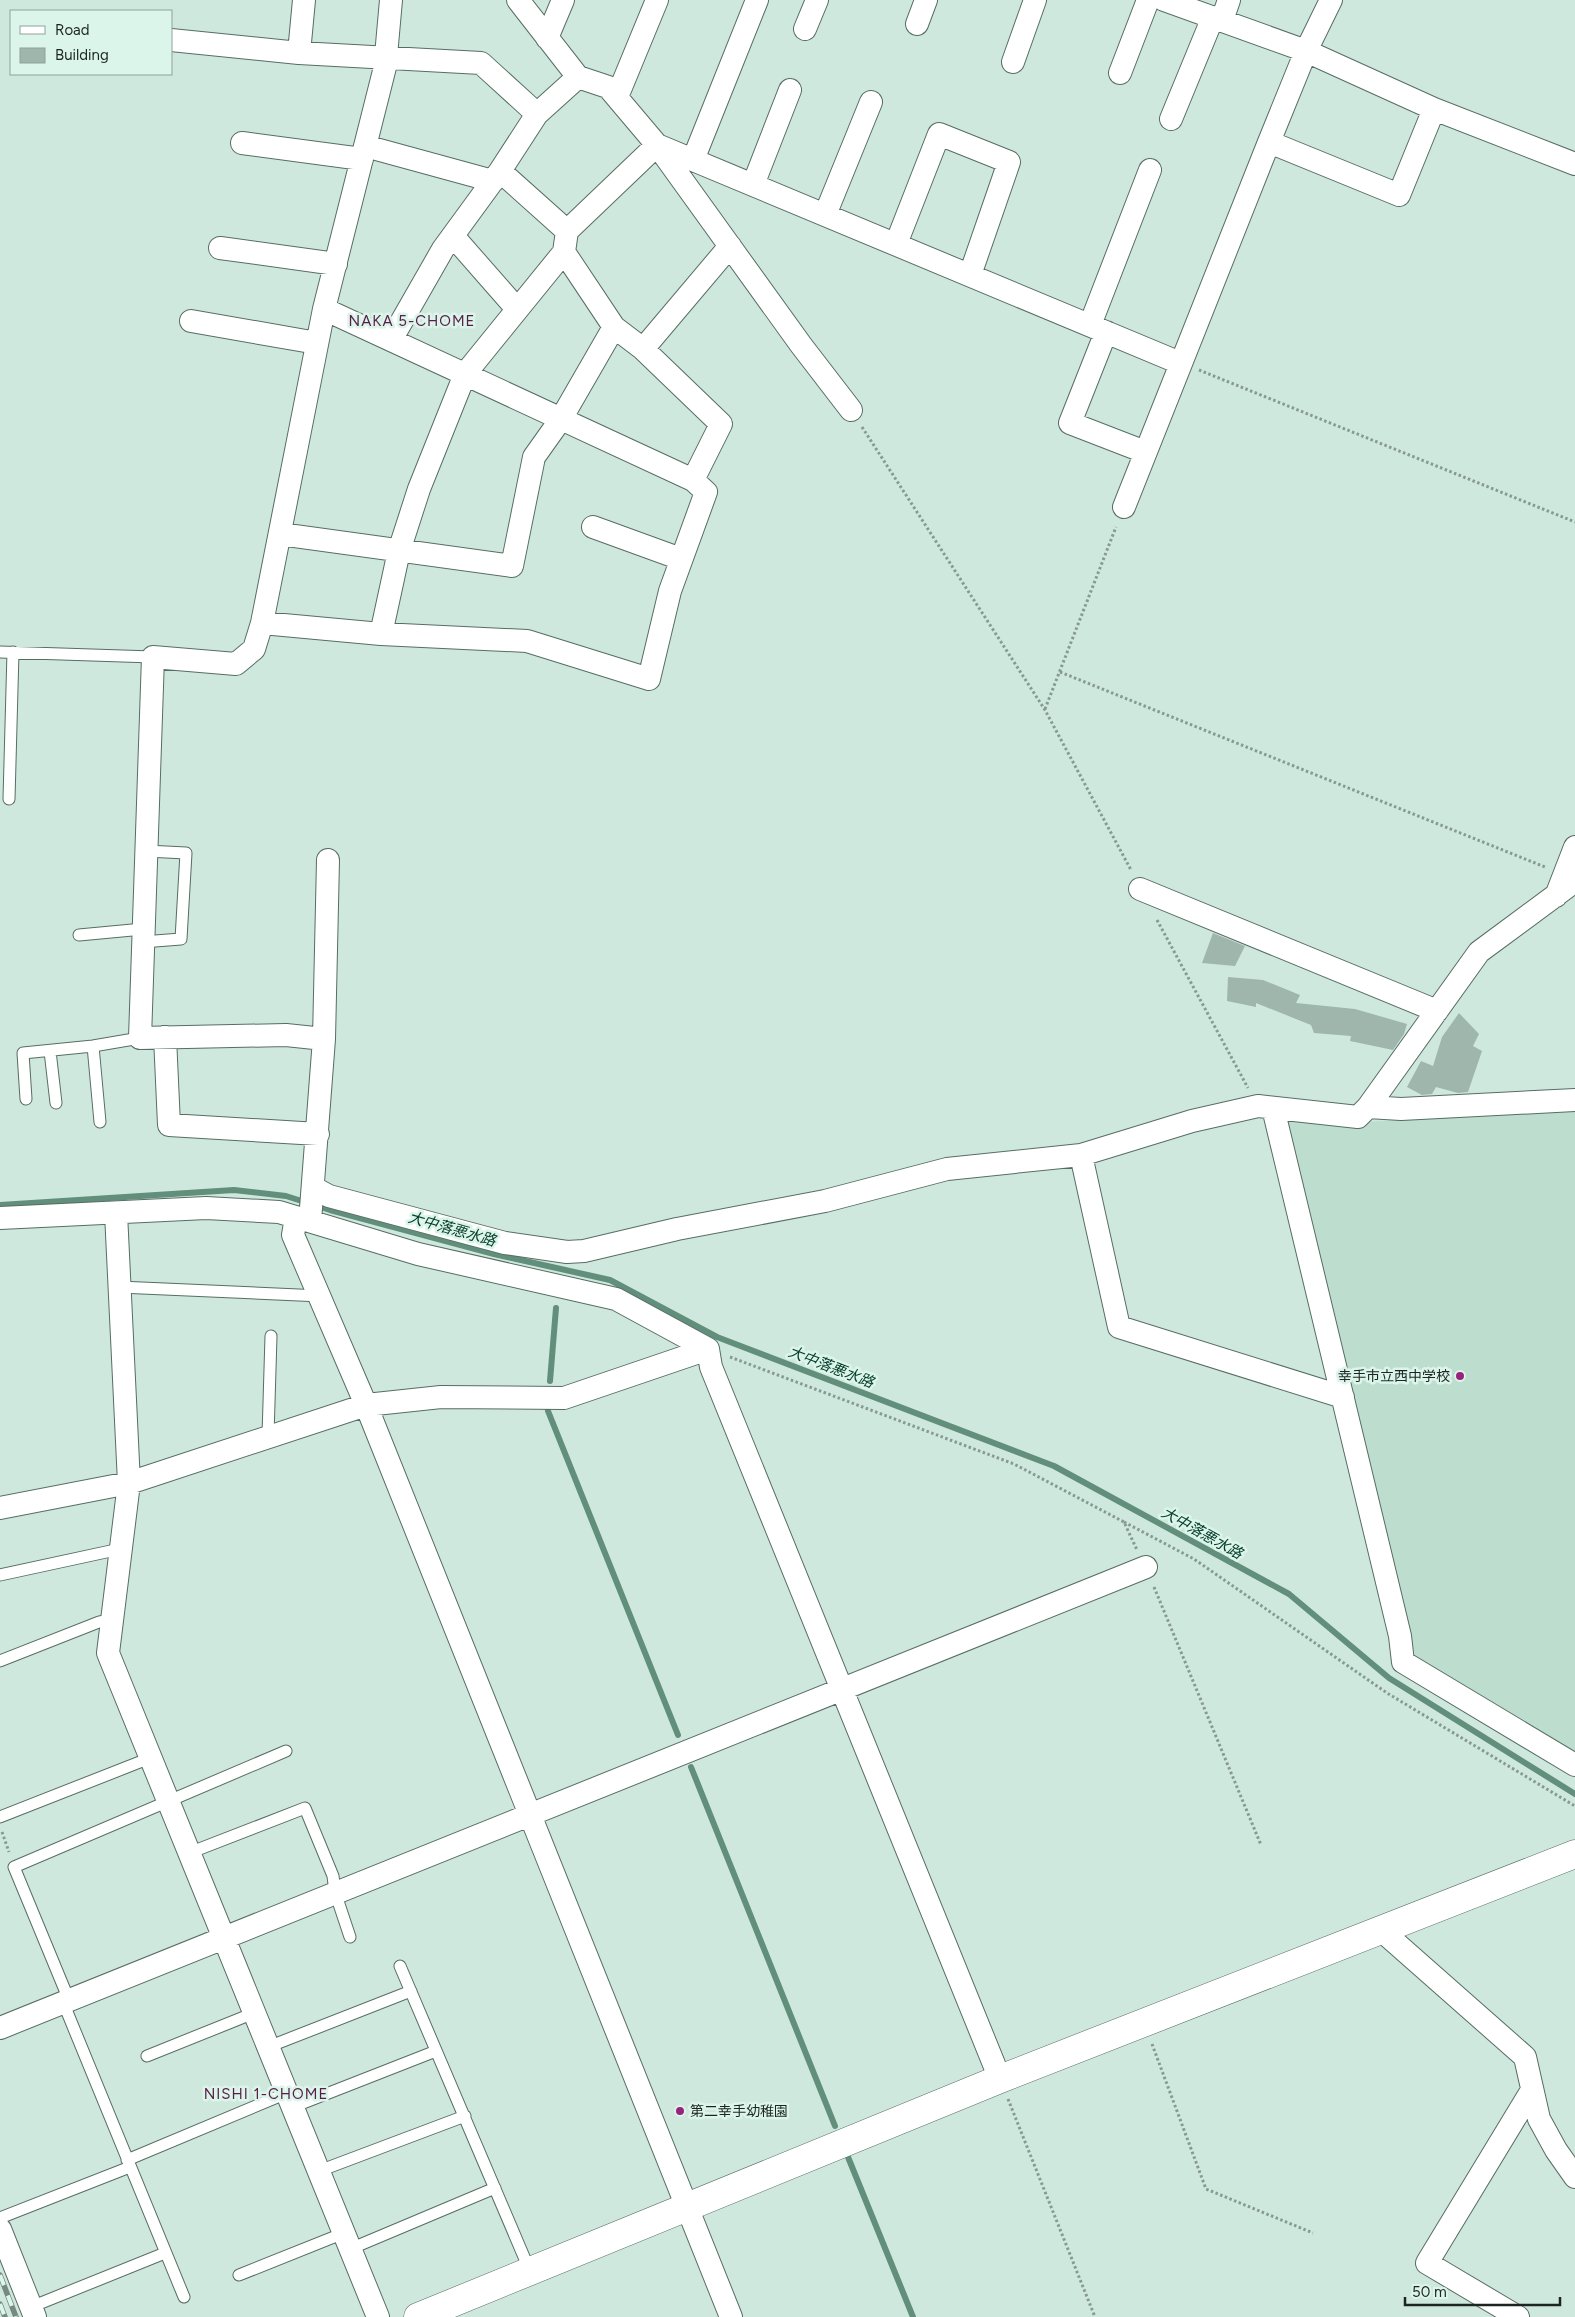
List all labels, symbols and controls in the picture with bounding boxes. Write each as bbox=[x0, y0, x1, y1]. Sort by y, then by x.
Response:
legend bbox=[10, 10, 172, 75]
text: Road bbox=[55, 21, 90, 39]
text: Building bbox=[55, 46, 109, 64]
district label: NAKA 5-CHOME bbox=[349, 312, 475, 330]
water label: 大中落悪水路 bbox=[406, 1208, 500, 1251]
water label: 大中落悪水路 bbox=[786, 1342, 878, 1392]
place label: 幸手市立西中学校 bbox=[1338, 1368, 1450, 1385]
marker: 幸手市立西中学校 bbox=[1454, 1370, 1466, 1382]
water label: 大中落悪水路 bbox=[1158, 1503, 1247, 1564]
district label: NISHI 1-CHOME bbox=[204, 2085, 328, 2103]
place label: 第二幸手幼稚園 bbox=[690, 2103, 788, 2120]
marker: 第二幸手幼稚園 bbox=[674, 2105, 686, 2117]
scale bar bbox=[1405, 2274, 1560, 2306]
text: 50 m bbox=[1412, 2283, 1447, 2301]

